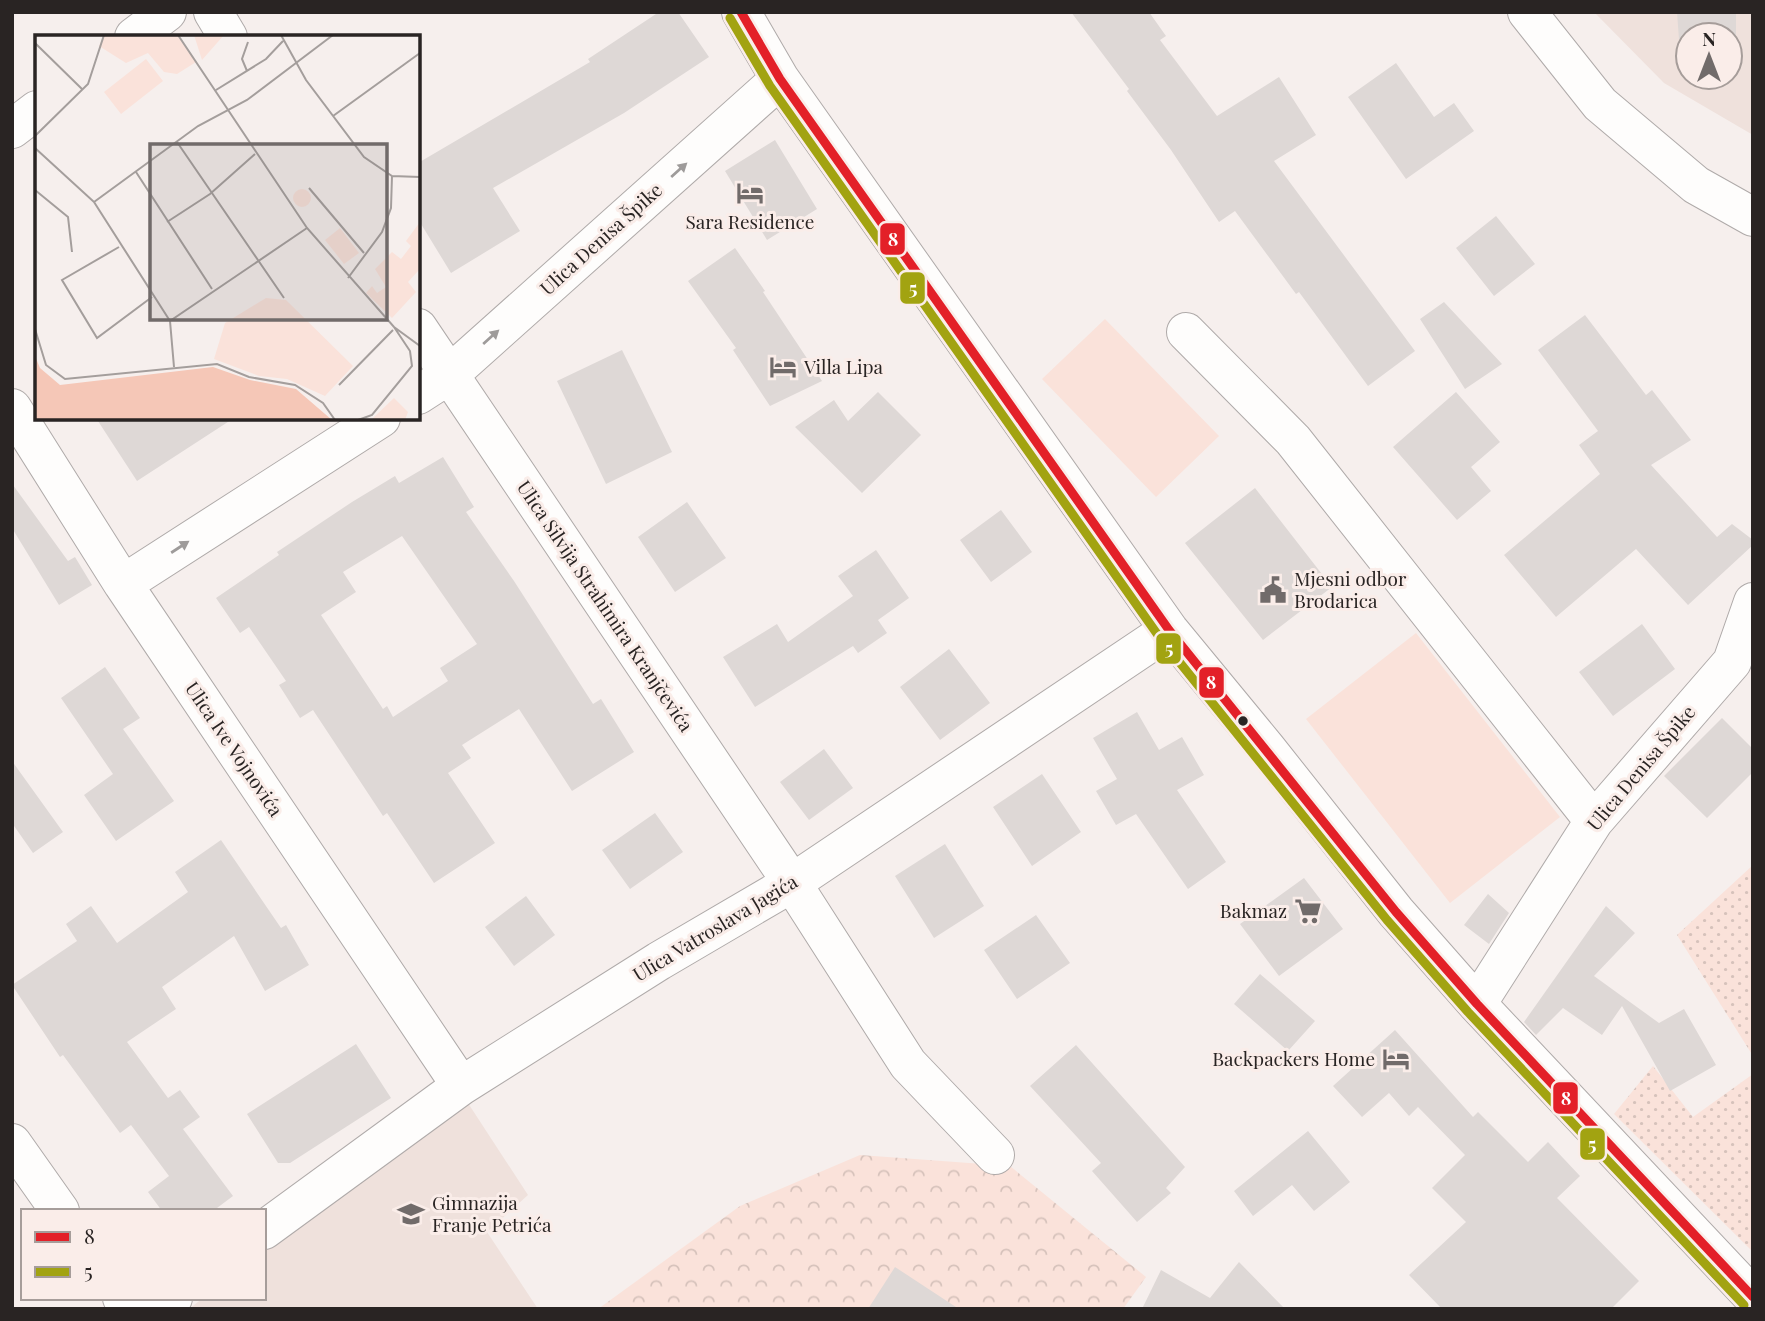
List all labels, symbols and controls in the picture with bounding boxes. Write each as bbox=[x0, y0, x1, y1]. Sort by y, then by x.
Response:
north arrow bbox=[1674, 21, 1744, 91]
text: N bbox=[1702, 25, 1716, 51]
inset map bbox=[35, 35, 420, 420]
one-way arrow bbox=[670, 162, 687, 178]
street label: Ulica Denisa Špike bbox=[534, 176, 667, 300]
hotel icon: Sara Residence bbox=[735, 178, 765, 208]
place label: Sara Residence bbox=[686, 208, 814, 234]
line badge: 8 bbox=[879, 222, 906, 256]
text: 8 bbox=[888, 225, 898, 251]
line badge: 5 bbox=[899, 271, 926, 305]
text: 5 bbox=[909, 274, 918, 300]
one-way arrow bbox=[482, 330, 499, 346]
hotel icon: Villa Lipa bbox=[768, 352, 798, 382]
place label: Villa Lipa bbox=[803, 353, 884, 379]
street label: Ulica Silvija Strahimira Kranjčevića bbox=[512, 475, 700, 737]
one-way arrow bbox=[170, 541, 190, 554]
place label: Mjesni odbor Brodarica bbox=[1294, 565, 1407, 613]
public building icon: Mjesni odbor Brodarica bbox=[1258, 575, 1288, 605]
line badge: 5 bbox=[1155, 632, 1182, 665]
text: 5 bbox=[1165, 634, 1174, 660]
line badge: 8 bbox=[1198, 666, 1225, 699]
text: 8 bbox=[1206, 668, 1216, 694]
street label: Ulica Ive Vojnovića bbox=[180, 676, 290, 821]
street label: Ulica Denisa Špike bbox=[1580, 699, 1700, 835]
unlabelled marker bbox=[1236, 714, 1250, 728]
street label: Ulica Vatroslava Jagića bbox=[627, 867, 802, 987]
supermarket icon: Bakmaz bbox=[1293, 896, 1323, 926]
place label: Bakmaz bbox=[1220, 897, 1287, 923]
hotel icon: Backpackers Home bbox=[1381, 1044, 1411, 1074]
place label: Backpackers Home bbox=[1212, 1045, 1375, 1071]
line badge: 8 bbox=[1552, 1081, 1579, 1115]
text: 8 bbox=[1561, 1084, 1571, 1110]
line badge: 5 bbox=[1579, 1127, 1606, 1161]
text: 5 bbox=[1588, 1130, 1597, 1156]
place label: Gimnazija Franje Petrića bbox=[432, 1189, 552, 1237]
school or university icon: Gimnazija Franje Petrića bbox=[396, 1199, 426, 1229]
legend bbox=[21, 1209, 266, 1300]
text: 8 bbox=[84, 1221, 95, 1249]
text: 5 bbox=[84, 1256, 93, 1284]

